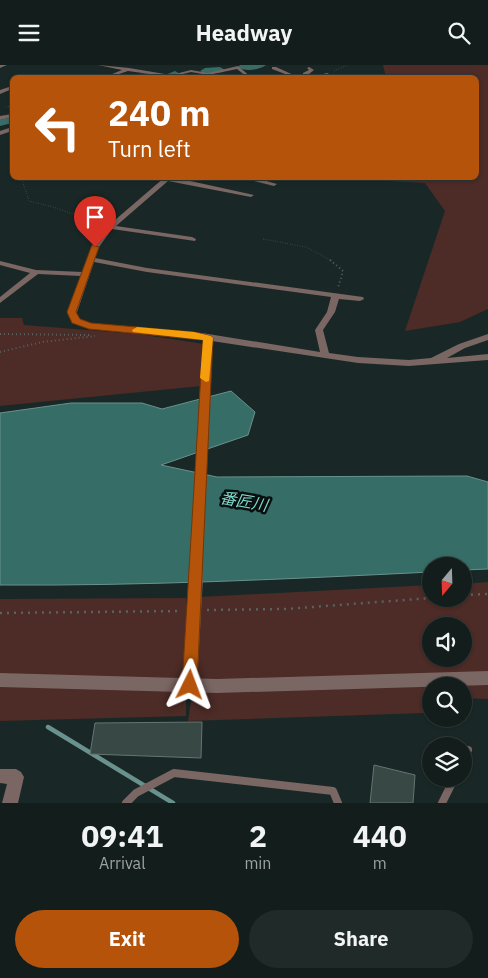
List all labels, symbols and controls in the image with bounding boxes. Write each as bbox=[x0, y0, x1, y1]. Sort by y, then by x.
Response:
text: Headway bbox=[196, 18, 292, 47]
icon: menu bbox=[15, 19, 43, 47]
icon: search bbox=[445, 19, 473, 47]
text: 240 m bbox=[108, 90, 211, 136]
icon: left bbox=[25, 95, 90, 160]
text: Turn left bbox=[108, 134, 191, 163]
pin bbox=[74, 196, 116, 247]
icon: arrive bbox=[81, 203, 109, 231]
water label: 番匠川 bbox=[219, 487, 271, 515]
north arrow bbox=[422, 557, 472, 607]
map controls bbox=[422, 557, 472, 787]
button: sound bbox=[422, 617, 472, 667]
position arrow bbox=[163, 658, 215, 710]
button: search bbox=[422, 677, 472, 727]
button: layers bbox=[422, 737, 472, 787]
text: 09:41 bbox=[81, 816, 163, 855]
text: 2 bbox=[249, 816, 267, 855]
text: 440 bbox=[353, 816, 407, 855]
text: Arrival bbox=[99, 853, 146, 873]
text: min bbox=[244, 853, 271, 873]
text: m bbox=[373, 853, 387, 873]
button: Exit bbox=[15, 910, 239, 968]
button: Share bbox=[249, 910, 473, 968]

